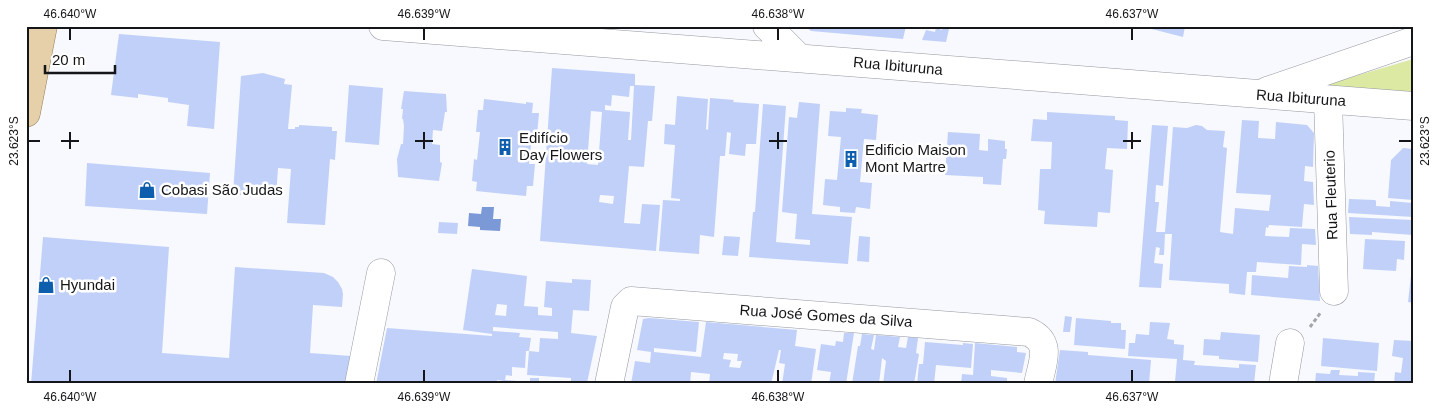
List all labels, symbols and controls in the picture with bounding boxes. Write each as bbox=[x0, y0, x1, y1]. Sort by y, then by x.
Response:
text: 46.640°W bbox=[44, 7, 97, 21]
text: 46.639°W bbox=[398, 7, 451, 21]
text: 46.638°W bbox=[752, 7, 805, 21]
text: 46.637°W bbox=[1106, 7, 1159, 21]
scale bar bbox=[45, 42, 115, 74]
text: 20 m bbox=[52, 51, 85, 68]
street label: Rua Ibituruna bbox=[852, 53, 944, 78]
street label: Rua Ibituruna bbox=[1256, 86, 1347, 109]
text: 23.623°S bbox=[7, 116, 21, 166]
text: 23.623°S bbox=[1418, 116, 1432, 166]
place label: Edifício Day Flowers bbox=[519, 129, 602, 163]
building icon: Edifício Day Flowers bbox=[495, 137, 515, 157]
place label: Edificio Maison Mont Martre bbox=[865, 141, 966, 175]
building icon: Edificio Maison Mont Martre bbox=[841, 149, 861, 169]
street label: Rua Fleuterio bbox=[1320, 150, 1341, 240]
shop icon: Cobasi São Judas bbox=[137, 180, 157, 200]
place label: Cobasi São Judas bbox=[161, 181, 283, 198]
shop icon: Hyundai bbox=[36, 275, 56, 295]
place label: Hyundai bbox=[60, 276, 115, 293]
street label: Rua José Gomes da Silva bbox=[739, 301, 914, 330]
text: 46.640°W bbox=[44, 390, 97, 404]
text: 46.639°W bbox=[398, 390, 451, 404]
text: 46.638°W bbox=[752, 390, 805, 404]
text: 46.637°W bbox=[1106, 390, 1159, 404]

